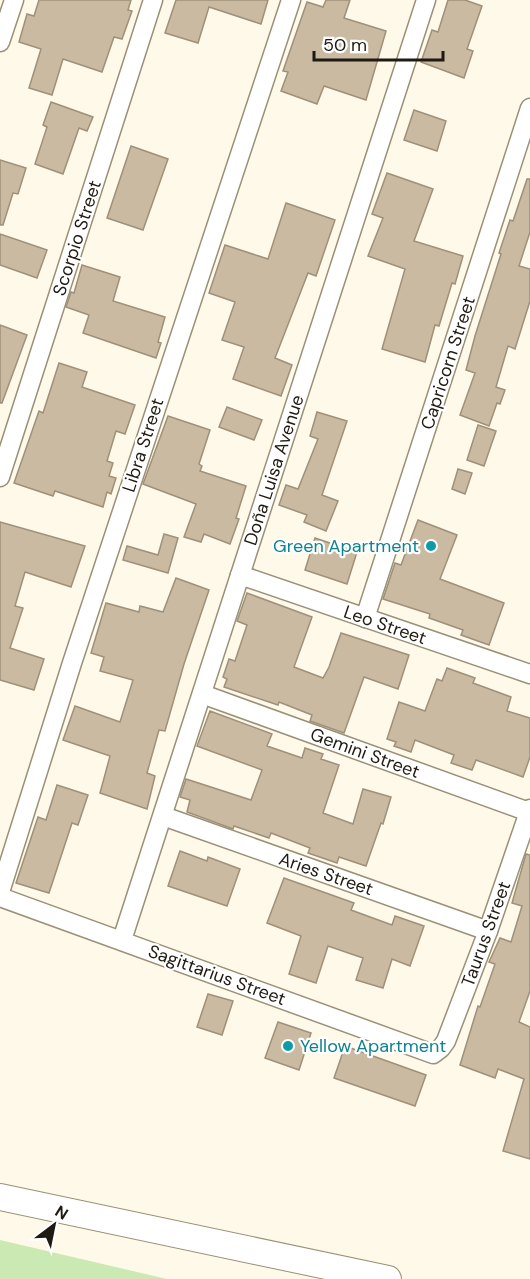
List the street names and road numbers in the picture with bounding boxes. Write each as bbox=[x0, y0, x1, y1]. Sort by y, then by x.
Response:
street label: Scorpio Street bbox=[47, 177, 107, 299]
street label: Capricorn Street bbox=[415, 293, 481, 433]
street label: Doña Luisa Avenue bbox=[238, 392, 310, 548]
street label: Libra Street bbox=[117, 395, 169, 495]
street label: Leo Street bbox=[341, 600, 429, 650]
street label: Gemini Street bbox=[307, 722, 423, 784]
street label: Aries Street bbox=[276, 847, 376, 901]
street label: Taurus Street bbox=[456, 878, 516, 990]
street label: Sagittarius Street bbox=[145, 939, 289, 1011]

